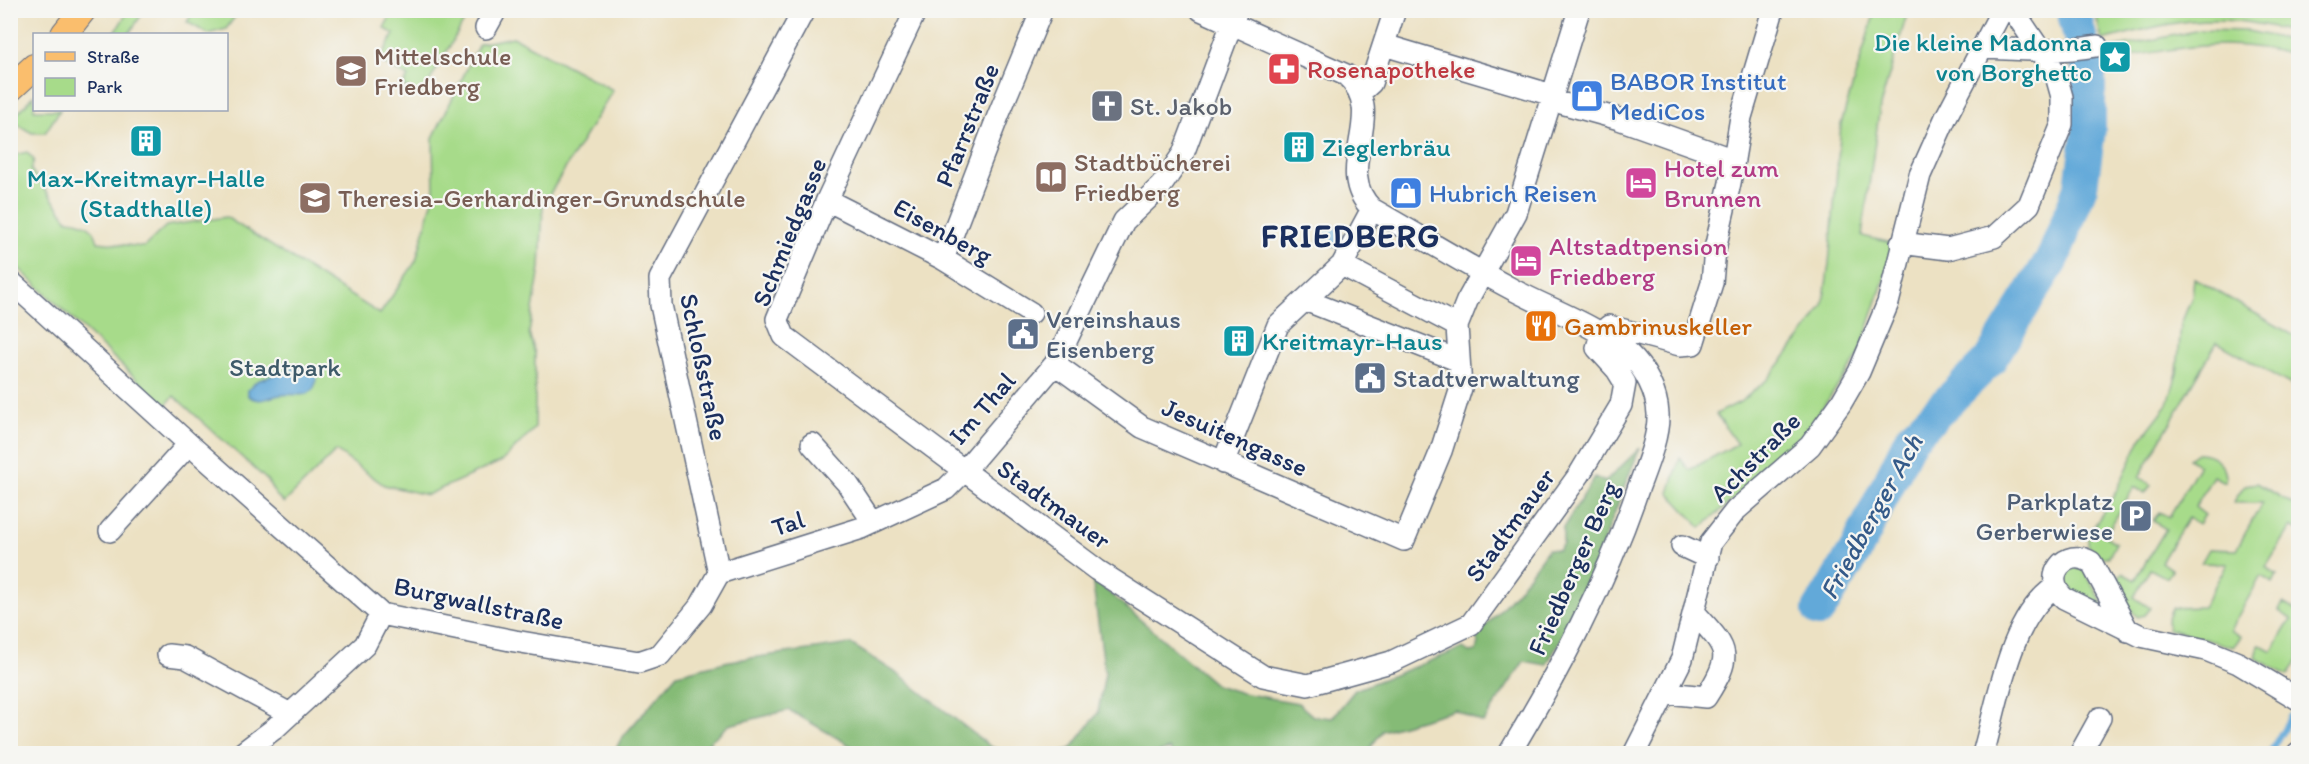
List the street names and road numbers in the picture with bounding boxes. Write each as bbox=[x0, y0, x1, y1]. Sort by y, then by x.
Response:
street label: Pfarrstraße bbox=[928, 58, 1006, 192]
street label: Schmiedgasse bbox=[745, 153, 833, 311]
street label: Eisenberg bbox=[888, 191, 999, 272]
street label: Schloßstraße bbox=[673, 291, 735, 443]
street label: Im Thal bbox=[942, 365, 1022, 451]
street label: Jesuitengasse bbox=[1157, 391, 1313, 483]
street label: Achstraße bbox=[1703, 405, 1807, 509]
street label: Stadtmauer bbox=[991, 452, 1117, 556]
street label: Stadtmauer bbox=[1458, 462, 1562, 588]
street label: Friedberger Berg bbox=[1520, 475, 1626, 660]
street label: Tal bbox=[767, 503, 809, 543]
street label: Burgwallstraße bbox=[391, 569, 567, 637]

